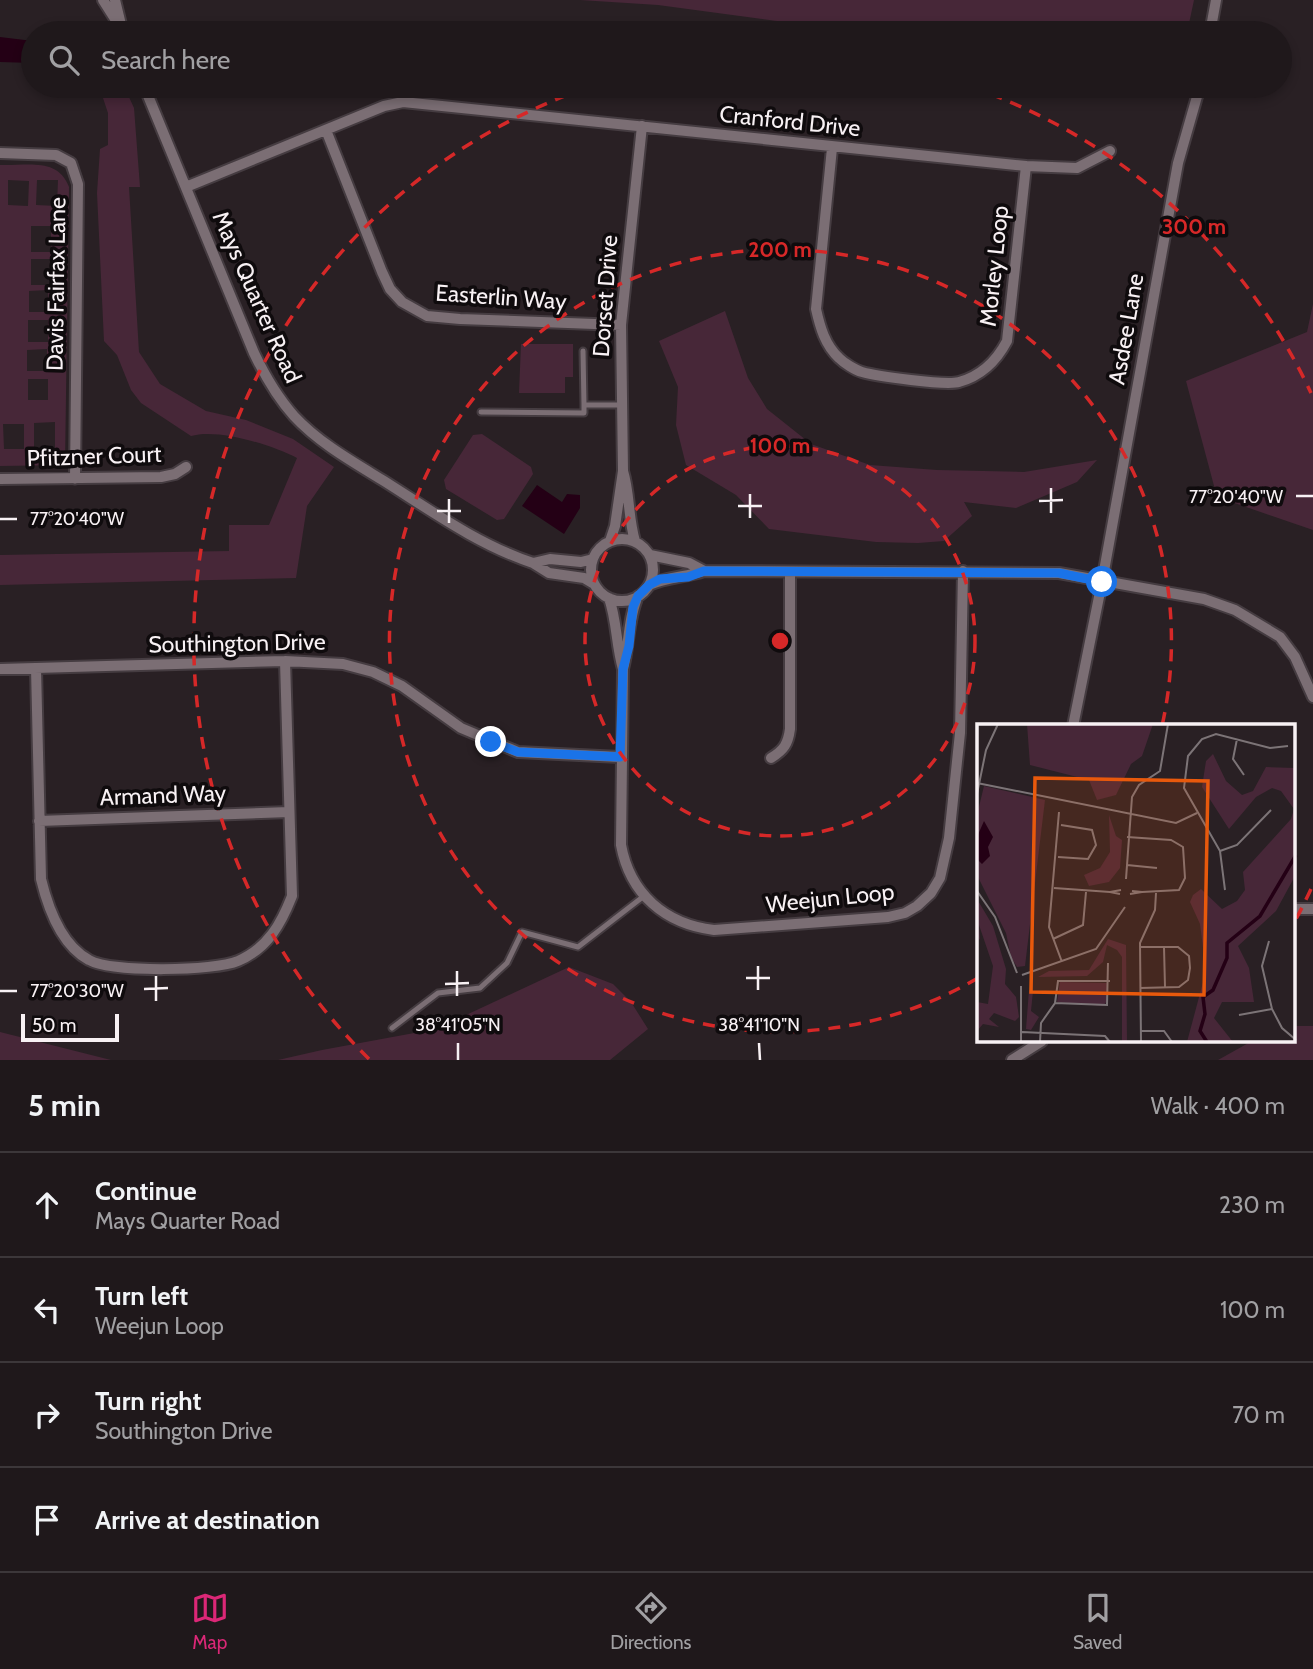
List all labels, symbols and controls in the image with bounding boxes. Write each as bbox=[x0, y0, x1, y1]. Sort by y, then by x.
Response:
search box bbox=[21, 21, 1292, 98]
icon: search bbox=[45, 41, 83, 79]
text: Search here bbox=[101, 44, 230, 76]
street label: Cranford Drive bbox=[718, 100, 862, 142]
street label: Davis Fairfax Lane bbox=[40, 197, 72, 371]
street label: Morley Loop bbox=[974, 204, 1014, 328]
street label: Mays Quarter Road bbox=[207, 207, 307, 387]
text: 300 m bbox=[1162, 214, 1226, 239]
street label: Dorset Drive bbox=[587, 234, 623, 358]
text: 200 m bbox=[748, 237, 812, 262]
street label: Asdee Lane bbox=[1102, 271, 1150, 387]
street label: Easterlin Way bbox=[434, 278, 568, 316]
text: 100 m bbox=[750, 433, 810, 458]
street label: Pfitzner Court bbox=[26, 440, 162, 472]
text: 77°20'40"W bbox=[1189, 486, 1283, 508]
text: 77°20'40"W bbox=[30, 508, 124, 530]
route start bbox=[1086, 566, 1117, 597]
street label: Southington Drive bbox=[148, 627, 326, 659]
centre of rings bbox=[768, 629, 792, 653]
inset map bbox=[977, 724, 1296, 1042]
route end bbox=[475, 726, 506, 757]
street label: Armand Way bbox=[99, 779, 227, 811]
street label: Weejun Loop bbox=[764, 877, 896, 919]
text: 77°20'30"W bbox=[30, 980, 124, 1002]
scale bar bbox=[21, 1011, 119, 1043]
text: 50 m bbox=[32, 1014, 76, 1037]
text: 38°41'05"N bbox=[415, 1014, 501, 1036]
text: 38°41'10"N bbox=[718, 1014, 800, 1036]
text: 5 min bbox=[28, 1087, 101, 1124]
text: Walk · 400 m bbox=[1151, 1092, 1285, 1120]
text: Continue bbox=[95, 1175, 197, 1207]
icon: ahead bbox=[28, 1186, 66, 1224]
text: 230 m bbox=[1219, 1191, 1285, 1219]
text: Mays Quarter Road bbox=[95, 1207, 280, 1235]
text: Turn left bbox=[95, 1280, 188, 1312]
icon: left bbox=[28, 1291, 66, 1329]
text: 100 m bbox=[1220, 1296, 1285, 1324]
text: Weejun Loop bbox=[95, 1312, 224, 1340]
text: Turn right bbox=[95, 1385, 201, 1417]
icon: right bbox=[28, 1396, 66, 1434]
text: 70 m bbox=[1232, 1401, 1285, 1429]
text: Southington Drive bbox=[95, 1417, 272, 1445]
icon: arrive bbox=[28, 1501, 66, 1539]
text: Arrive at destination bbox=[95, 1504, 320, 1536]
tab: Map bbox=[191, 1589, 229, 1654]
tab: Directions bbox=[610, 1589, 691, 1654]
tab: Saved bbox=[1073, 1589, 1122, 1654]

